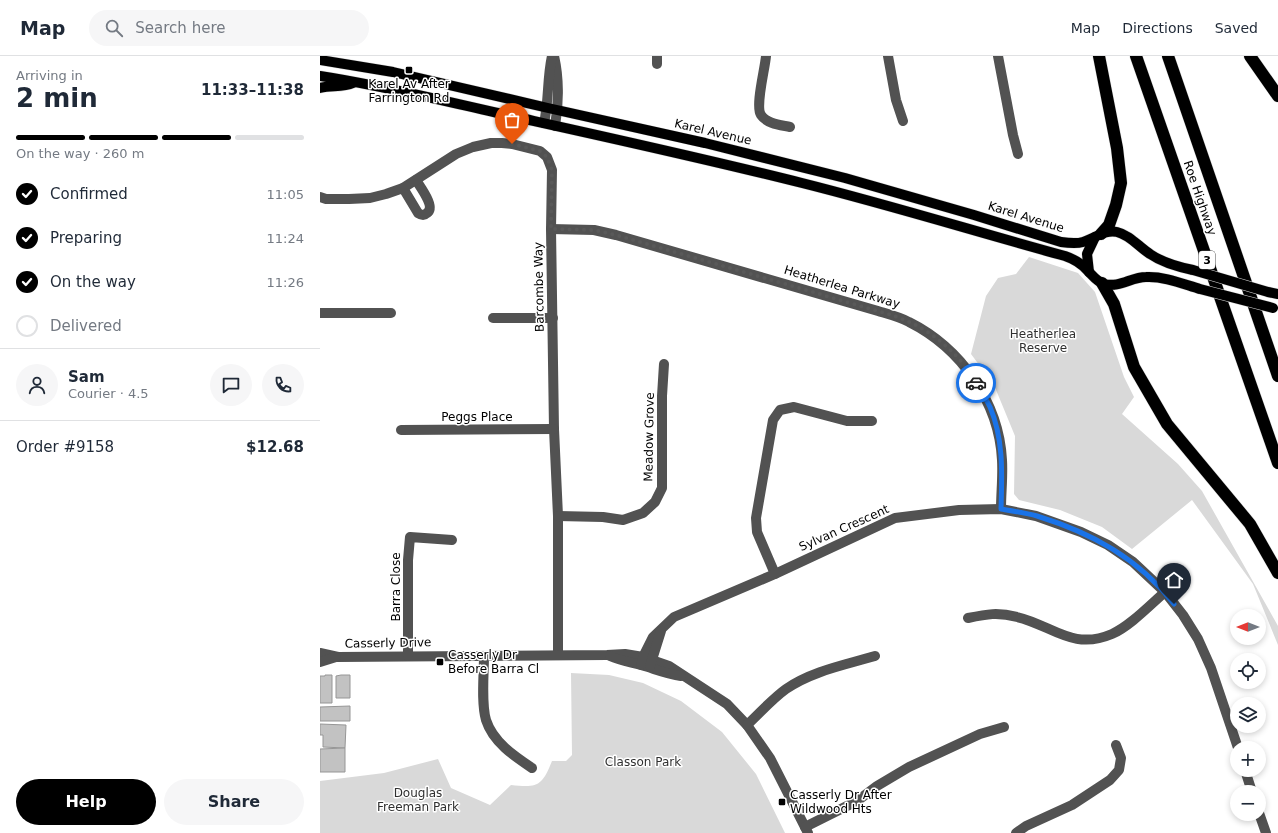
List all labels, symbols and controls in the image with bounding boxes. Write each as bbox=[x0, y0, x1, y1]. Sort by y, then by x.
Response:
search box bbox=[89, 10, 369, 46]
text: Map bbox=[20, 17, 65, 39]
icon: search bbox=[103, 17, 125, 39]
text: Search here bbox=[135, 19, 225, 37]
text: Map bbox=[1071, 20, 1100, 36]
text: Directions bbox=[1122, 20, 1193, 36]
text: Saved bbox=[1215, 20, 1258, 36]
marker: Karel Av After Farrington Rd bbox=[404, 65, 414, 75]
text: Arriving in bbox=[16, 68, 83, 83]
place label: Karel Av After Farrington Rd bbox=[368, 77, 450, 105]
text: 11:33–11:38 bbox=[201, 81, 304, 99]
text: 2 min bbox=[16, 83, 98, 113]
pin bbox=[495, 103, 529, 144]
icon: bag bbox=[501, 109, 523, 131]
street label: Karel Avenue bbox=[673, 116, 753, 148]
text: On the way · 260 m bbox=[16, 146, 144, 161]
street label: Roe Highway bbox=[1181, 159, 1219, 237]
icon: check bbox=[16, 183, 38, 205]
text: Confirmed bbox=[50, 185, 128, 203]
text: 11:05 bbox=[267, 187, 304, 202]
street label: Karel Avenue bbox=[986, 199, 1066, 235]
icon: check bbox=[16, 227, 38, 249]
text: Preparing bbox=[50, 229, 122, 247]
text: 11:24 bbox=[267, 231, 304, 246]
street label: Barcombe Way bbox=[531, 242, 547, 332]
road number: 3 bbox=[1199, 251, 1215, 269]
street label: Heatherlea Parkway bbox=[782, 263, 902, 311]
icon: check bbox=[16, 271, 38, 293]
text: On the way bbox=[50, 273, 136, 291]
text: 11:26 bbox=[267, 275, 304, 290]
text: Delivered bbox=[50, 317, 122, 335]
park label: Heatherlea Reserve bbox=[1010, 327, 1076, 355]
courier bbox=[956, 363, 996, 403]
button: person bbox=[16, 364, 58, 406]
button: chat bbox=[210, 364, 252, 406]
button: phone bbox=[262, 364, 304, 406]
text: Sam bbox=[68, 368, 105, 386]
icon: car bbox=[965, 372, 987, 394]
text: Courier · 4.5 bbox=[68, 386, 149, 401]
street label: Meadow Grove bbox=[641, 392, 657, 482]
street label: Peggs Place bbox=[441, 410, 513, 424]
text: Order #9158 bbox=[16, 438, 114, 456]
text: $12.68 bbox=[246, 438, 304, 456]
street label: Sylvan Crescent bbox=[797, 502, 891, 554]
street label: Barra Close bbox=[389, 552, 403, 622]
pin bbox=[1157, 563, 1191, 604]
icon: home bbox=[1163, 569, 1185, 591]
north arrow bbox=[1230, 609, 1266, 645]
map controls bbox=[1230, 609, 1266, 821]
street label: Casserly Drive bbox=[344, 635, 432, 651]
place label: Casserly Dr Before Barra Cl bbox=[448, 648, 539, 676]
button: locate bbox=[1230, 653, 1266, 689]
marker: Casserly Dr Before Barra Cl bbox=[435, 657, 445, 667]
button: layers bbox=[1230, 697, 1266, 733]
button: + bbox=[1230, 741, 1266, 777]
park label: Classon Park bbox=[605, 755, 681, 769]
button: Help bbox=[16, 779, 156, 825]
button: Share bbox=[164, 779, 304, 825]
button: − bbox=[1230, 785, 1266, 821]
park label: Douglas Freeman Park bbox=[377, 786, 459, 814]
place label: Casserly Dr After Wildwood Hts bbox=[790, 788, 892, 816]
marker: Casserly Dr After Wildwood Hts bbox=[777, 797, 787, 807]

